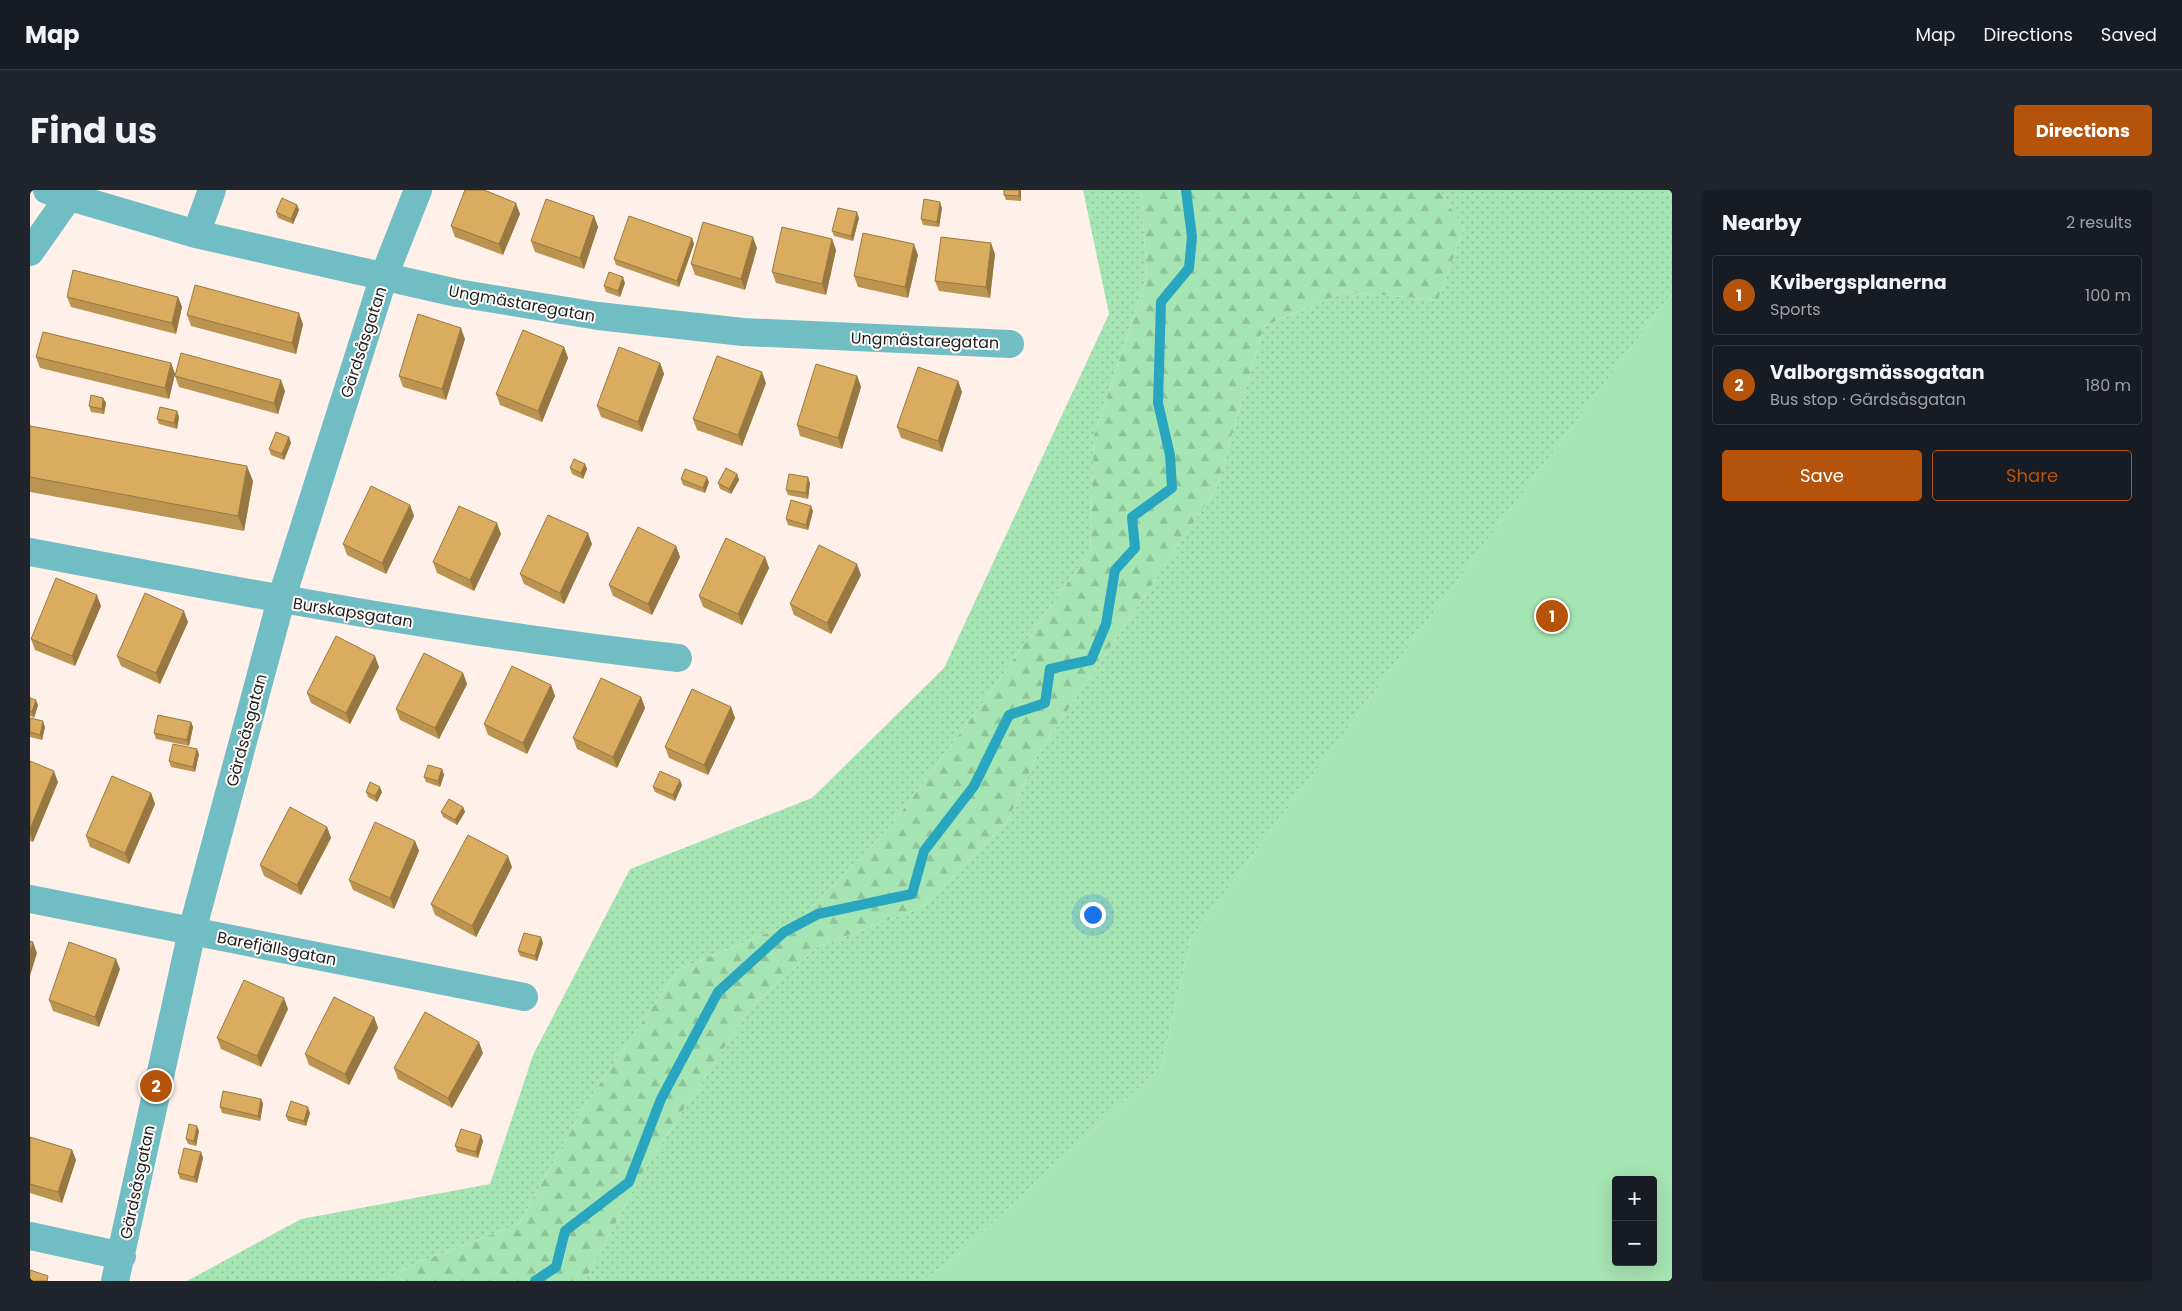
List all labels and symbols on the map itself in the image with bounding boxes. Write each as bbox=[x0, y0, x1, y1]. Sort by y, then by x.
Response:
street label: Ungmästaregatan bbox=[447, 279, 597, 328]
street label: Gärdsåsgatan bbox=[335, 283, 392, 401]
street label: Ungmästaregatan bbox=[850, 326, 1000, 355]
street label: Burskapsgatan bbox=[291, 592, 415, 633]
pin: 1 bbox=[1536, 597, 1568, 635]
street label: Gärdsåsgatan bbox=[220, 671, 273, 789]
your location bbox=[1080, 902, 1106, 928]
street label: Barefjällsgatan bbox=[215, 926, 339, 971]
pin: 2 bbox=[140, 1067, 172, 1105]
street label: Gärdsåsgatan bbox=[114, 1123, 161, 1241]

